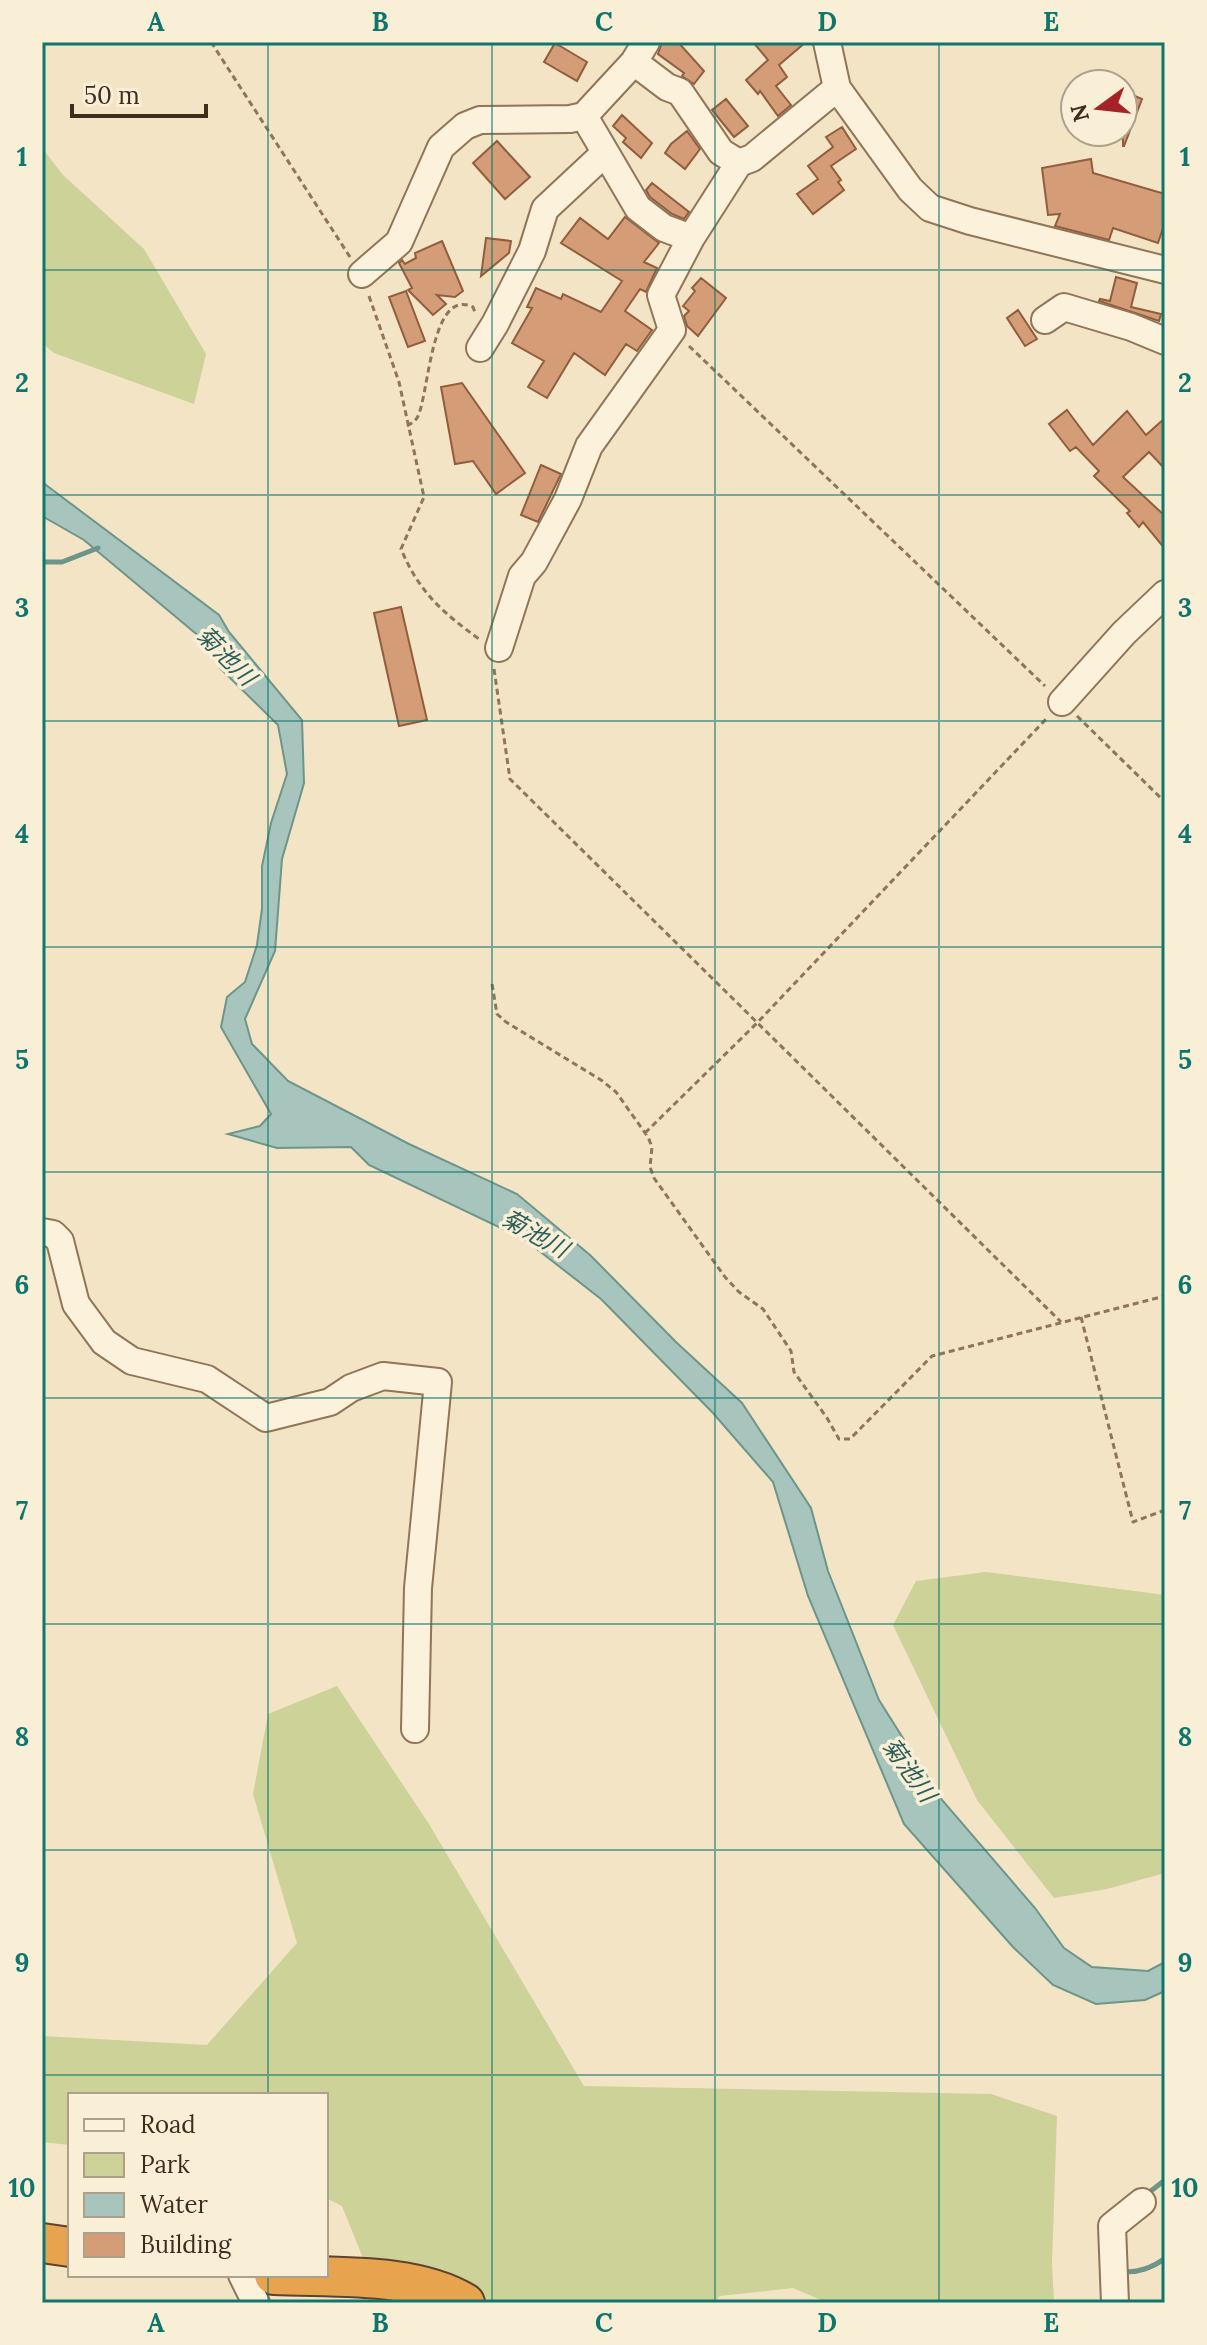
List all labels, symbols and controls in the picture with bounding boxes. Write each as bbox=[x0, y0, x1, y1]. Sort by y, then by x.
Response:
text: A bbox=[147, 5, 165, 38]
text: B bbox=[371, 5, 389, 38]
text: C bbox=[595, 5, 613, 38]
text: D bbox=[817, 5, 837, 38]
text: E bbox=[1043, 5, 1059, 38]
scale bar bbox=[72, 68, 206, 118]
north arrow bbox=[1059, 68, 1139, 148]
text: 50 m bbox=[84, 80, 140, 111]
text: N bbox=[1064, 101, 1095, 125]
text: 1 bbox=[17, 140, 27, 173]
text: 1 bbox=[1180, 140, 1190, 173]
text: 2 bbox=[15, 366, 29, 399]
text: 2 bbox=[1178, 366, 1192, 399]
text: 3 bbox=[15, 591, 29, 624]
text: 3 bbox=[1178, 591, 1192, 624]
water label: 菊池川 bbox=[190, 619, 265, 694]
text: 4 bbox=[15, 817, 29, 850]
text: 4 bbox=[1178, 817, 1192, 850]
text: 5 bbox=[15, 1043, 29, 1076]
text: 5 bbox=[1178, 1043, 1192, 1076]
water label: 菊池川 bbox=[496, 1203, 577, 1266]
text: 6 bbox=[15, 1268, 29, 1301]
text: 6 bbox=[1178, 1268, 1192, 1301]
text: 7 bbox=[16, 1494, 28, 1527]
text: 7 bbox=[1179, 1494, 1191, 1527]
text: 8 bbox=[15, 1720, 29, 1753]
text: 8 bbox=[1178, 1720, 1192, 1753]
water label: 菊池川 bbox=[876, 1731, 945, 1810]
text: 9 bbox=[15, 1946, 29, 1979]
text: 9 bbox=[1178, 1946, 1192, 1979]
legend bbox=[68, 2093, 328, 2277]
text: Road bbox=[140, 2109, 196, 2140]
text: Park bbox=[140, 2149, 190, 2180]
text: 10 bbox=[8, 2171, 36, 2204]
text: 10 bbox=[1171, 2171, 1199, 2204]
text: Water bbox=[140, 2189, 208, 2220]
text: Building bbox=[140, 2229, 232, 2260]
text: A bbox=[147, 2306, 165, 2339]
text: B bbox=[371, 2306, 389, 2339]
text: C bbox=[595, 2306, 613, 2339]
text: D bbox=[817, 2306, 837, 2339]
text: E bbox=[1043, 2306, 1059, 2339]

